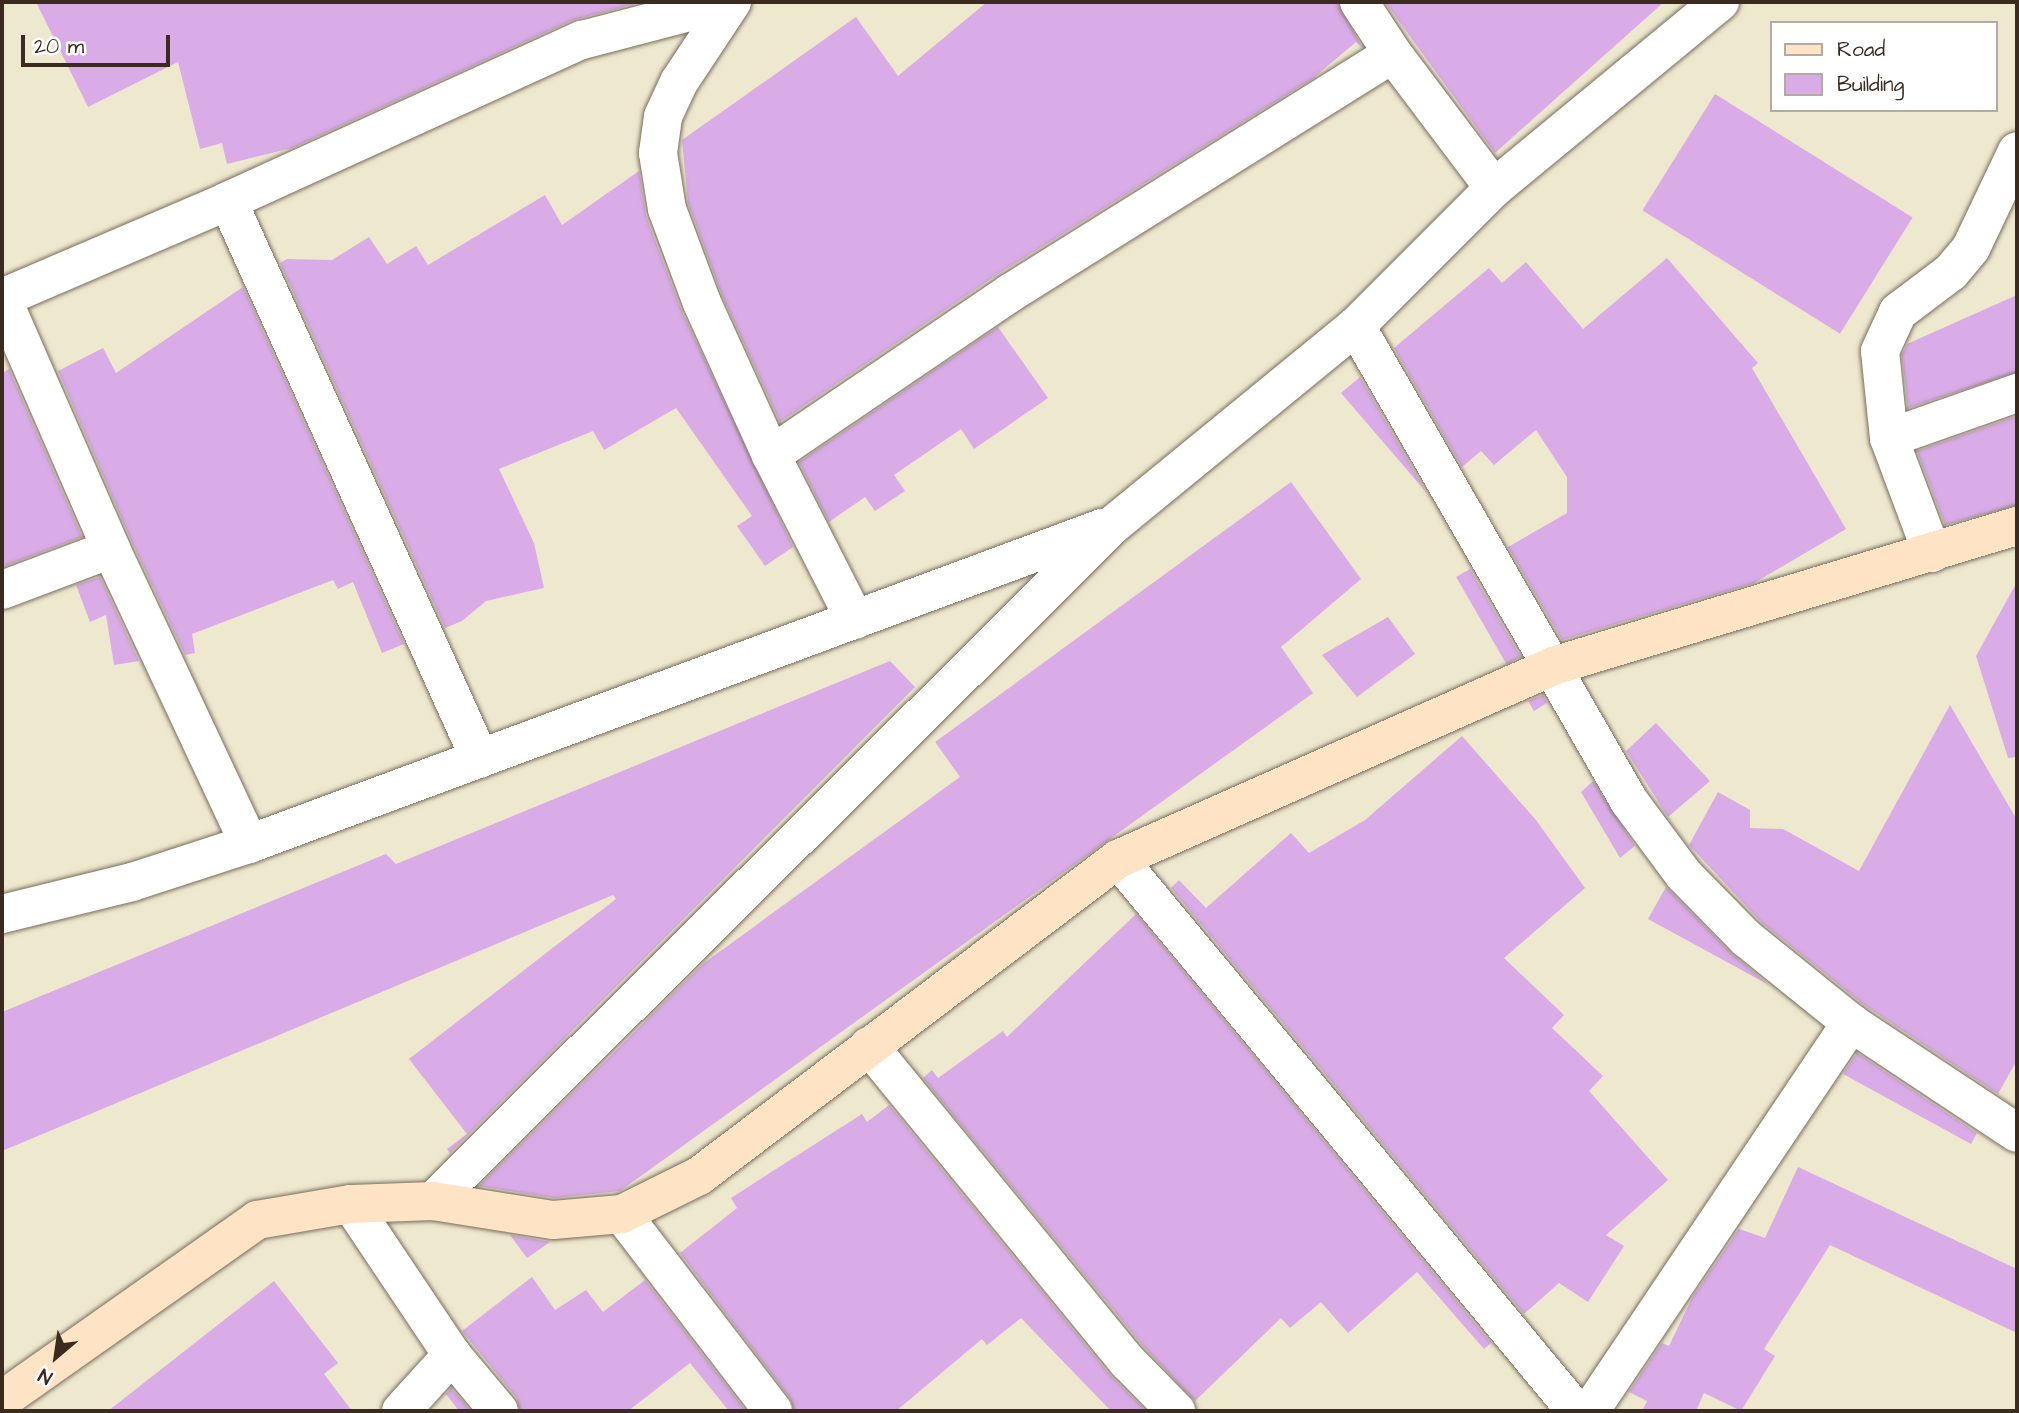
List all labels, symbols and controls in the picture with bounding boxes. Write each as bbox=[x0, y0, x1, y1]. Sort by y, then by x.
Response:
scale bar bbox=[24, 21, 173, 65]
legend bbox=[1770, 21, 1998, 112]
text: 20 m bbox=[34, 32, 84, 61]
text: Road bbox=[1837, 35, 1885, 64]
text: Building bbox=[1837, 70, 1904, 99]
north arrow bbox=[21, 1322, 91, 1392]
text: N bbox=[34, 1361, 57, 1391]

